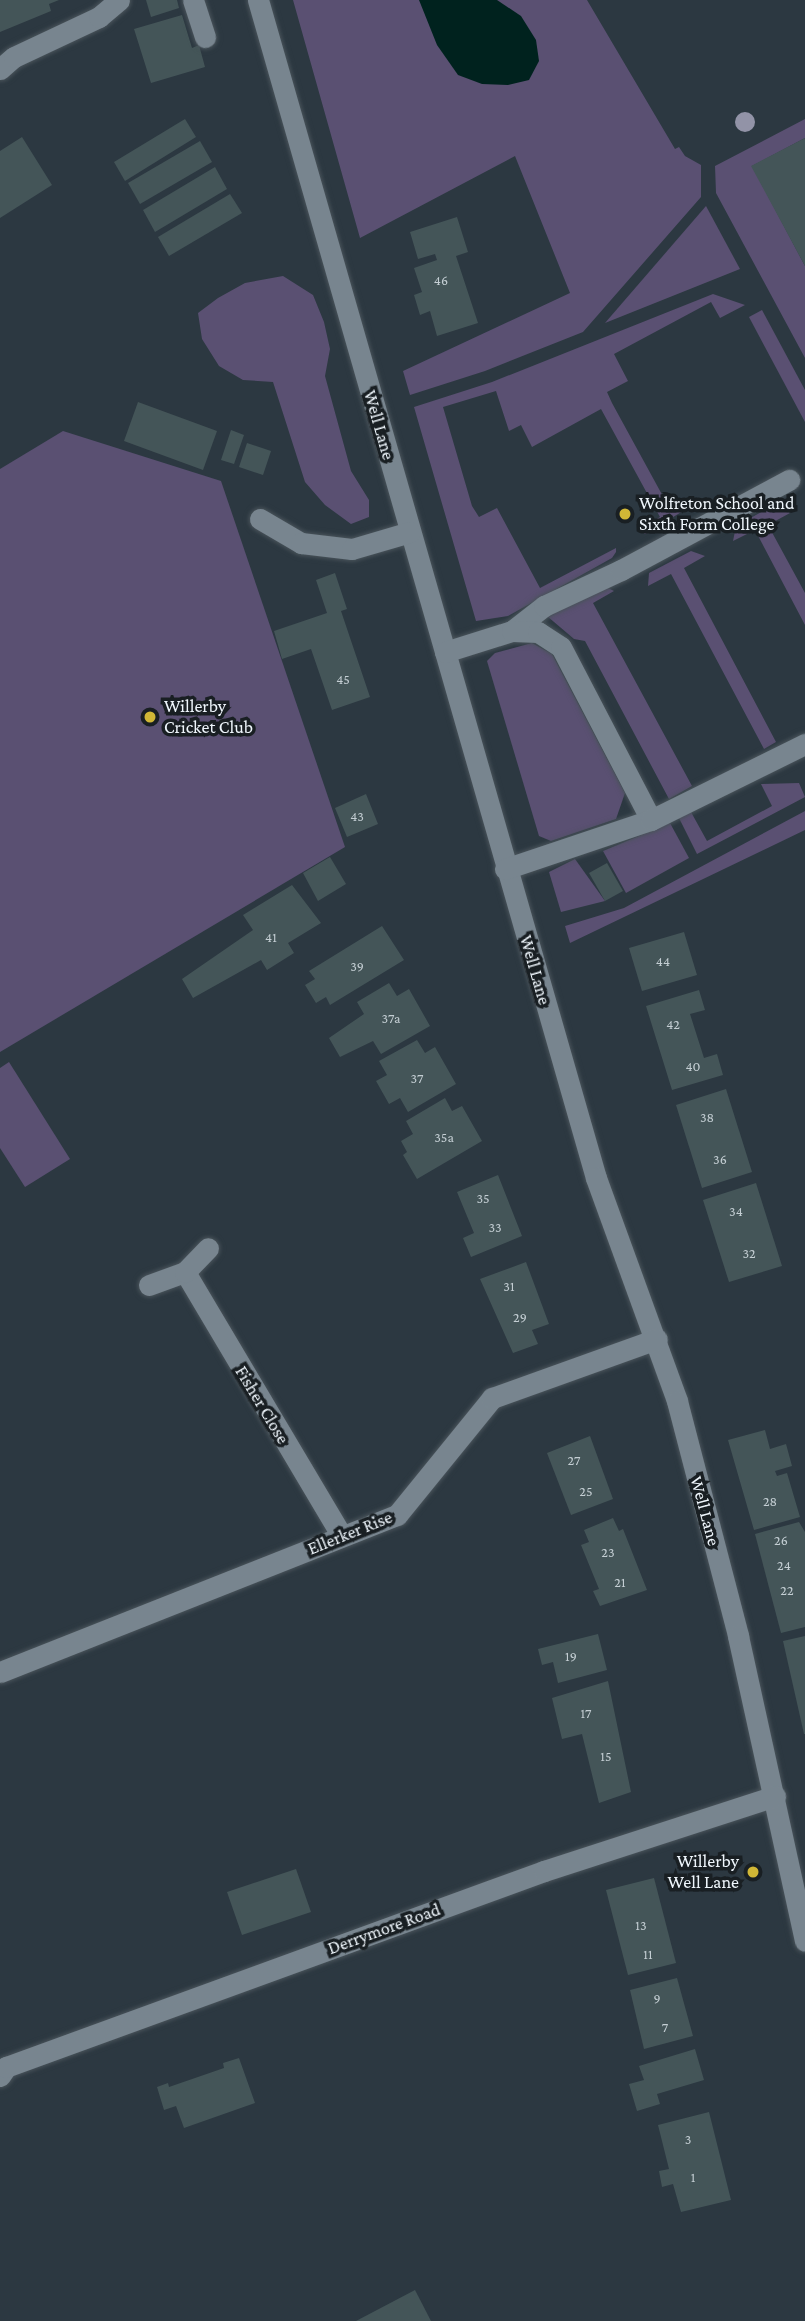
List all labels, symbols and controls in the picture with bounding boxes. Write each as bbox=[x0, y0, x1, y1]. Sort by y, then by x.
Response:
house number: 46 bbox=[434, 272, 448, 288]
street label: Well Lane bbox=[359, 388, 399, 462]
place label: Wolfreton School and Sixth Form College bbox=[639, 493, 794, 536]
marker: Wolfreton School and Sixth Form College bbox=[617, 506, 633, 522]
house number: 45 bbox=[336, 671, 350, 687]
place label: Willerby Cricket Club bbox=[164, 696, 253, 738]
marker: Willerby Cricket Club bbox=[142, 709, 158, 725]
house number: 43 bbox=[350, 808, 364, 824]
house number: 41 bbox=[265, 929, 277, 945]
street label: Well Lane bbox=[515, 933, 555, 1007]
house number: 44 bbox=[656, 953, 670, 969]
house number: 39 bbox=[350, 958, 364, 974]
house number: 37a bbox=[381, 1010, 401, 1026]
house number: 42 bbox=[666, 1016, 680, 1032]
house number: 40 bbox=[685, 1058, 701, 1074]
house number: 37 bbox=[411, 1070, 423, 1086]
house number: 38 bbox=[700, 1109, 714, 1125]
house number: 35a bbox=[434, 1129, 454, 1145]
house number: 36 bbox=[713, 1151, 727, 1167]
house number: 35 bbox=[476, 1190, 490, 1206]
house number: 34 bbox=[729, 1203, 743, 1219]
house number: 33 bbox=[488, 1219, 502, 1235]
house number: 32 bbox=[742, 1245, 756, 1261]
house number: 31 bbox=[503, 1278, 515, 1294]
house number: 29 bbox=[513, 1309, 527, 1325]
street label: Fisher Close bbox=[230, 1362, 294, 1448]
house number: 27 bbox=[568, 1452, 580, 1468]
street label: Well Lane bbox=[685, 1474, 725, 1548]
house number: 25 bbox=[579, 1483, 593, 1499]
house number: 28 bbox=[763, 1493, 777, 1509]
street label: Ellerker Rise bbox=[305, 1506, 395, 1560]
house number: 26 bbox=[774, 1532, 788, 1548]
house number: 23 bbox=[601, 1544, 615, 1560]
house number: 24 bbox=[777, 1557, 791, 1573]
house number: 21 bbox=[614, 1574, 626, 1590]
house number: 22 bbox=[780, 1582, 794, 1598]
house number: 19 bbox=[565, 1648, 577, 1664]
house number: 17 bbox=[580, 1705, 592, 1721]
house number: 15 bbox=[600, 1748, 612, 1764]
place label: Willerby Well Lane bbox=[668, 1851, 739, 1894]
marker: Willerby Well Lane bbox=[745, 1864, 761, 1880]
street label: Derrymore Road bbox=[325, 1899, 443, 1959]
house number: 13 bbox=[635, 1917, 647, 1933]
house number: 11 bbox=[643, 1946, 653, 1962]
house number: 9 bbox=[653, 1990, 661, 2006]
house number: 7 bbox=[662, 2019, 668, 2035]
house number: 3 bbox=[685, 2131, 691, 2147]
house number: 1 bbox=[691, 2169, 695, 2185]

